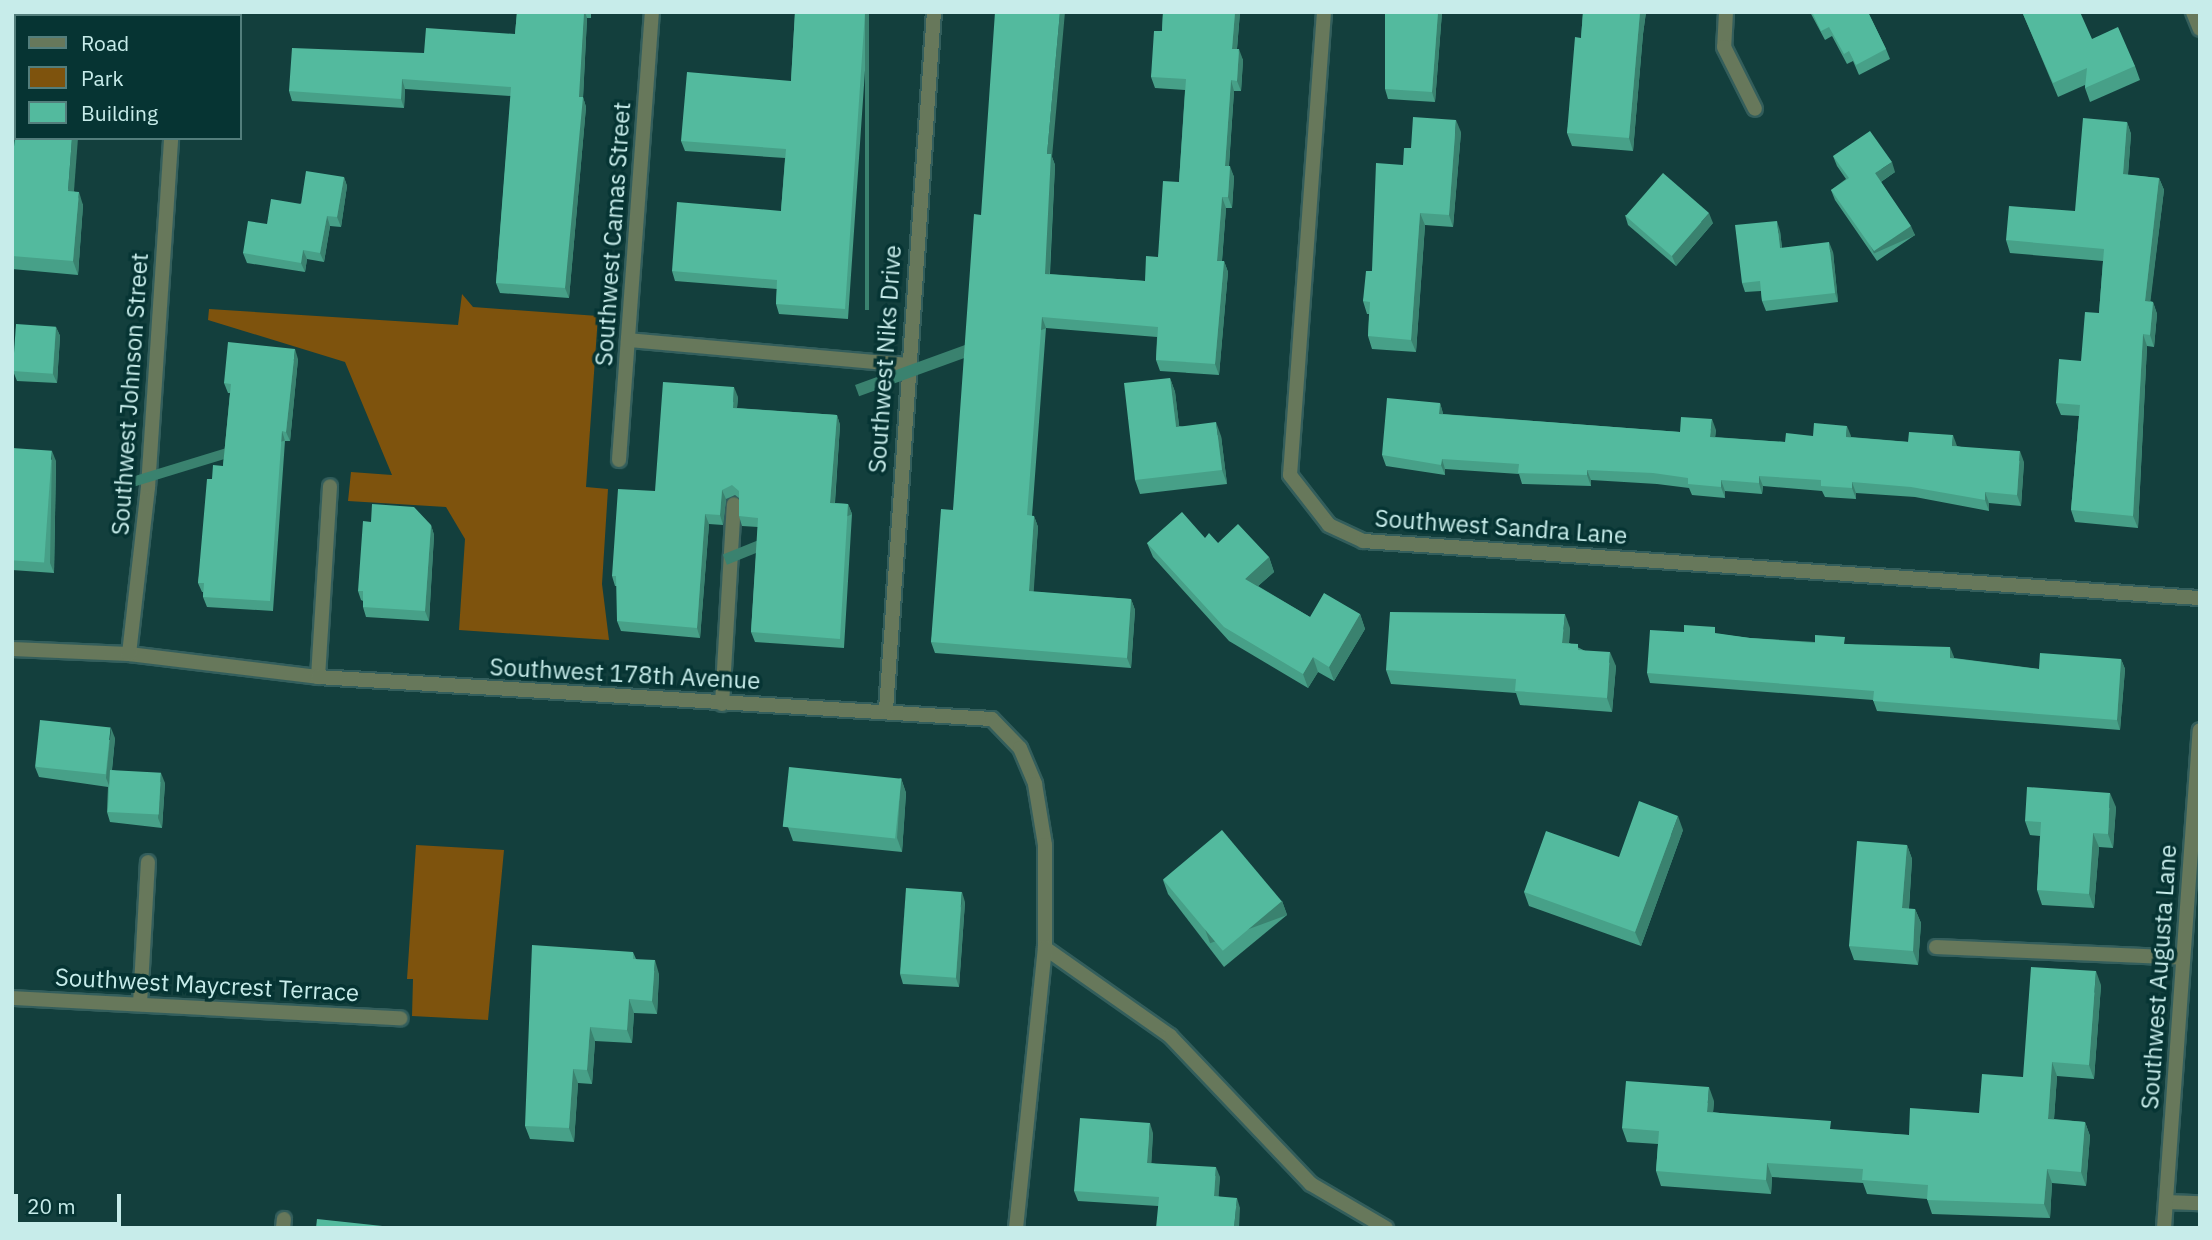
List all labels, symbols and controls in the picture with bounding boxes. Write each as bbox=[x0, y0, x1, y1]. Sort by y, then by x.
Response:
legend bbox=[14, 14, 242, 140]
text: Road bbox=[81, 29, 129, 57]
text: Park bbox=[81, 64, 124, 92]
text: Building bbox=[81, 99, 158, 127]
street label: Southwest Camas Street bbox=[589, 101, 637, 367]
street label: Southwest Niks Drive bbox=[863, 244, 907, 474]
street label: Southwest Johnson Street bbox=[106, 252, 154, 536]
street label: Southwest Sandra Lane bbox=[1374, 504, 1628, 550]
street label: Southwest 178th Avenue bbox=[489, 653, 761, 695]
street label: Southwest Augusta Lane bbox=[2135, 844, 2183, 1110]
street label: Southwest Maycrest Terrace bbox=[54, 963, 360, 1007]
scale bar bbox=[18, 1180, 124, 1224]
text: 20 m bbox=[27, 1192, 76, 1220]

